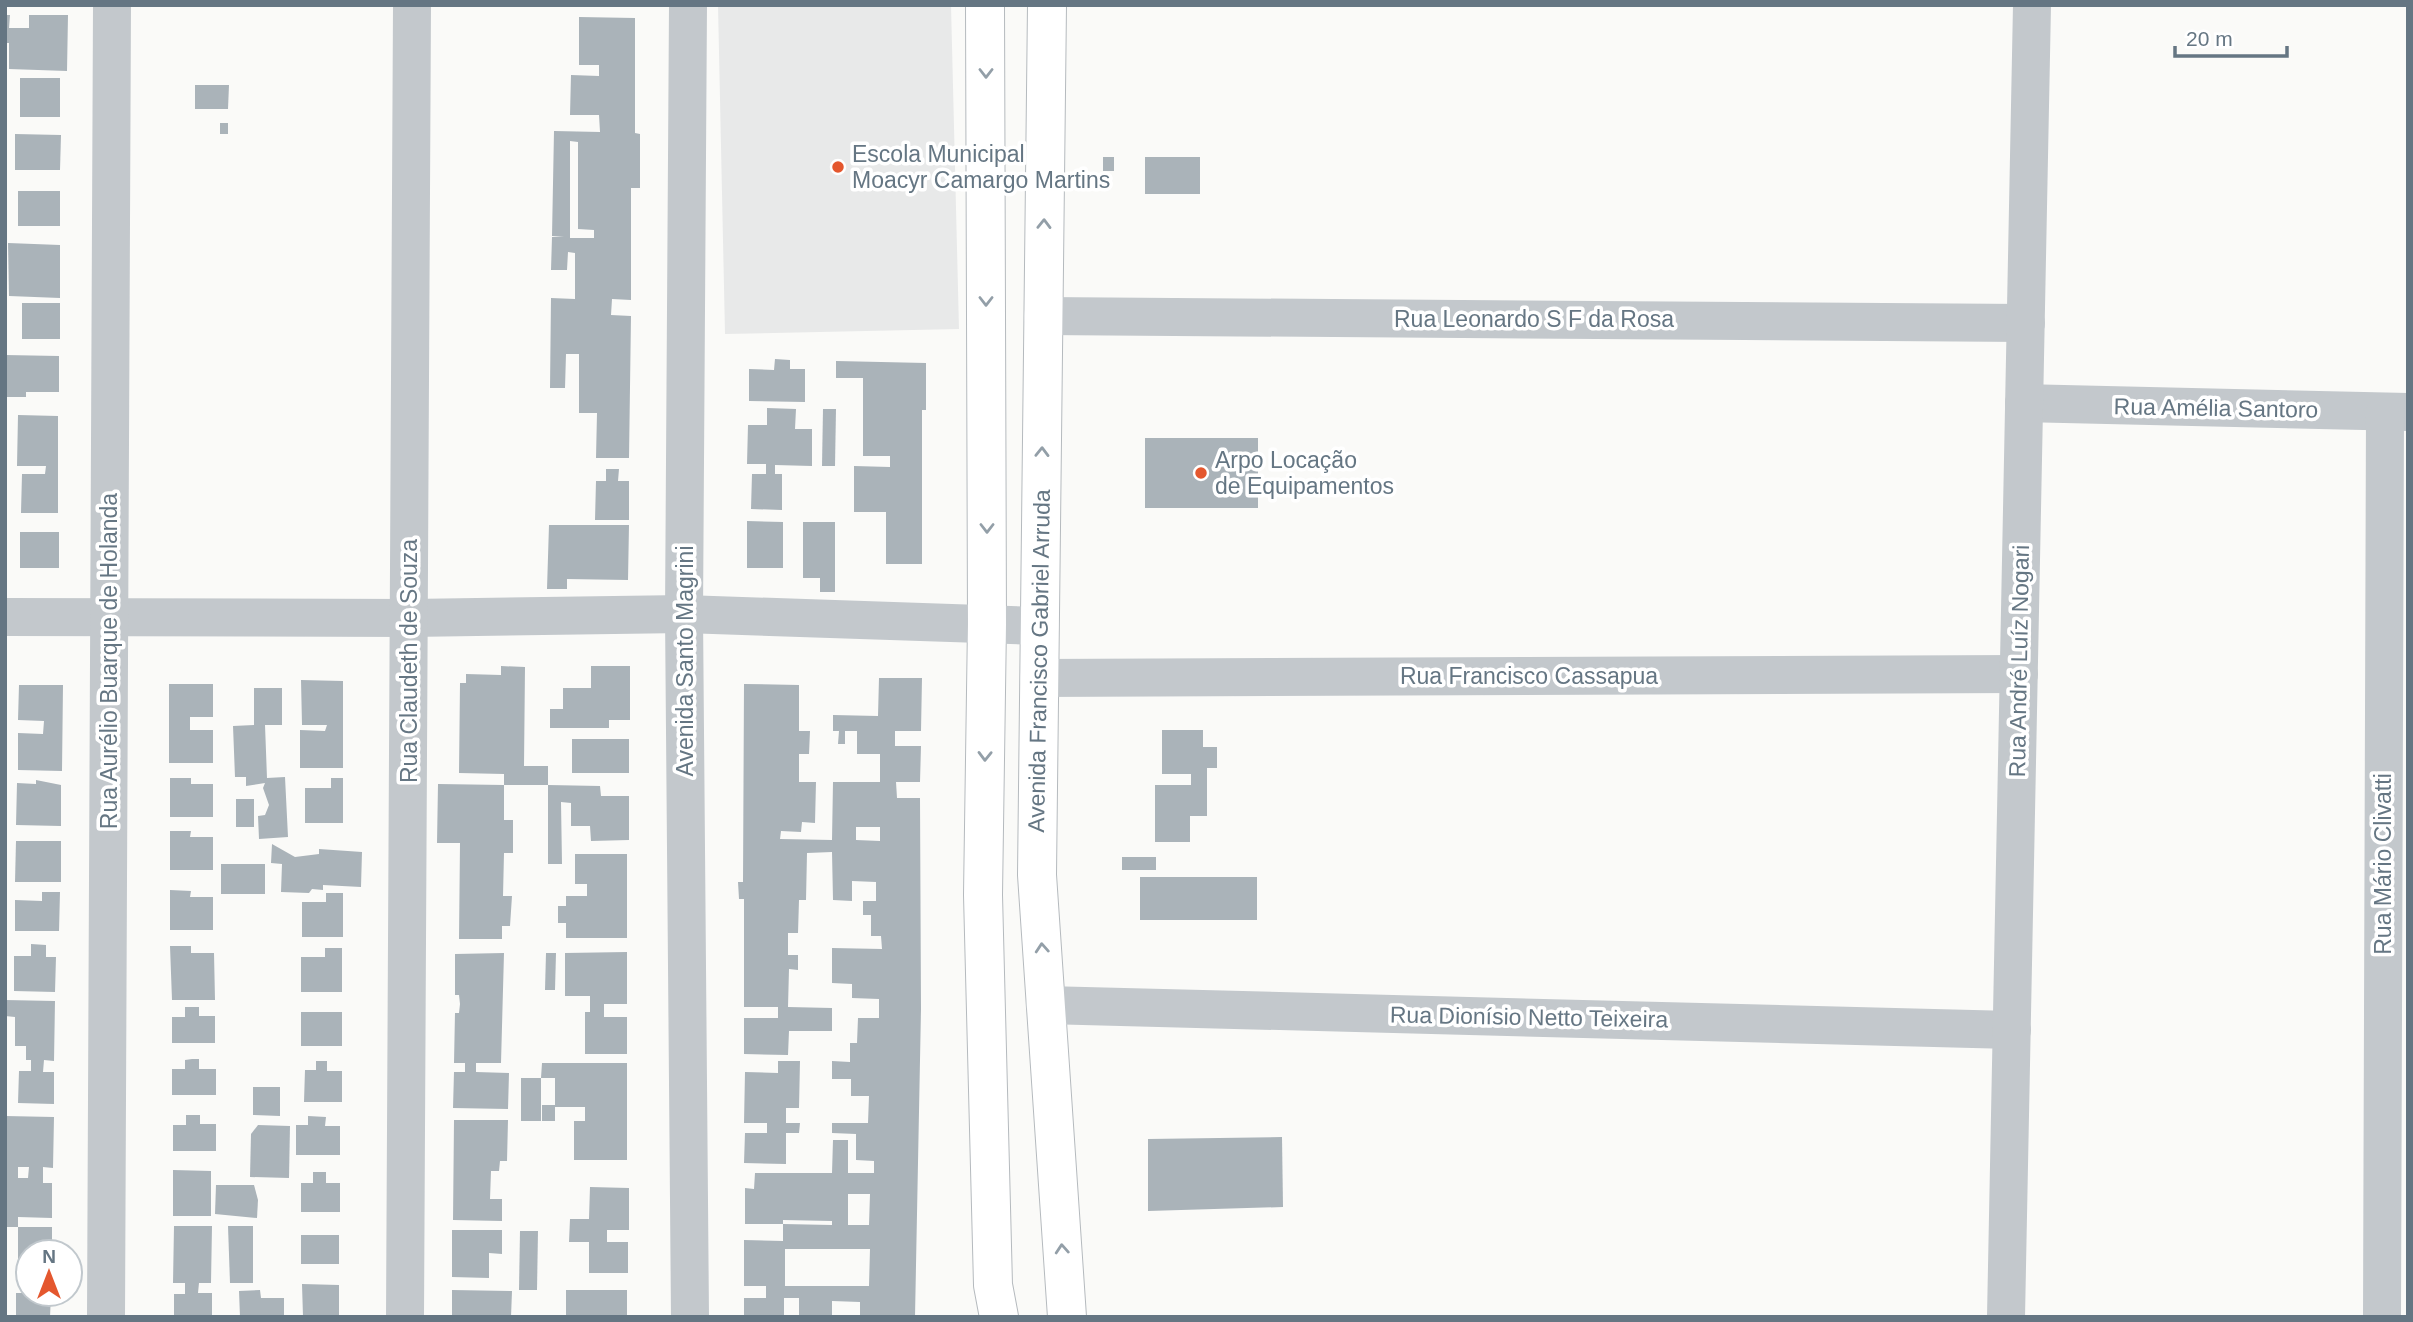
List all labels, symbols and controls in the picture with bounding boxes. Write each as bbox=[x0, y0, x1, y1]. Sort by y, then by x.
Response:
scale bar bbox=[2175, 14, 2287, 58]
text: 20 m bbox=[2186, 27, 2233, 50]
one-way arrow bbox=[978, 69, 994, 79]
place label: Escola Municipal Moacyr Camargo Martins bbox=[852, 141, 1110, 193]
marker: Escola Municipal Moacyr Camargo Martins bbox=[830, 159, 846, 175]
one-way arrow bbox=[1036, 218, 1052, 229]
one-way arrow bbox=[978, 296, 994, 307]
street label: Rua Leonardo S F da Rosa bbox=[1394, 306, 1674, 332]
street label: Rua Amélia Santoro bbox=[2113, 393, 2319, 423]
one-way arrow bbox=[1034, 446, 1049, 457]
place label: Arpo Locação de Equipamentos bbox=[1215, 447, 1394, 499]
marker: Arpo Locação de Equipamentos bbox=[1193, 465, 1209, 481]
street label: Avenida Francisco Gabriel Arruda bbox=[1023, 489, 1055, 833]
street label: Rua Aurélio Buarque de Holanda bbox=[96, 493, 122, 829]
one-way arrow bbox=[979, 524, 995, 534]
street label: Rua Claudeth de Souza bbox=[396, 539, 422, 783]
street label: Rua André Luíz Nogari bbox=[2004, 544, 2034, 778]
street label: Avenida Santo Magrini bbox=[672, 546, 698, 777]
street label: Rua Francisco Cassapua bbox=[1400, 663, 1658, 689]
one-way arrow bbox=[977, 751, 993, 762]
street label: Rua Mário Clivatti bbox=[2370, 773, 2396, 955]
one-way arrow bbox=[1034, 943, 1049, 954]
street label: Rua Dionísio Netto Teixeira bbox=[1390, 1002, 1669, 1032]
north arrow bbox=[14, 1238, 84, 1308]
one-way arrow bbox=[1055, 1243, 1070, 1254]
text: N bbox=[42, 1246, 56, 1267]

